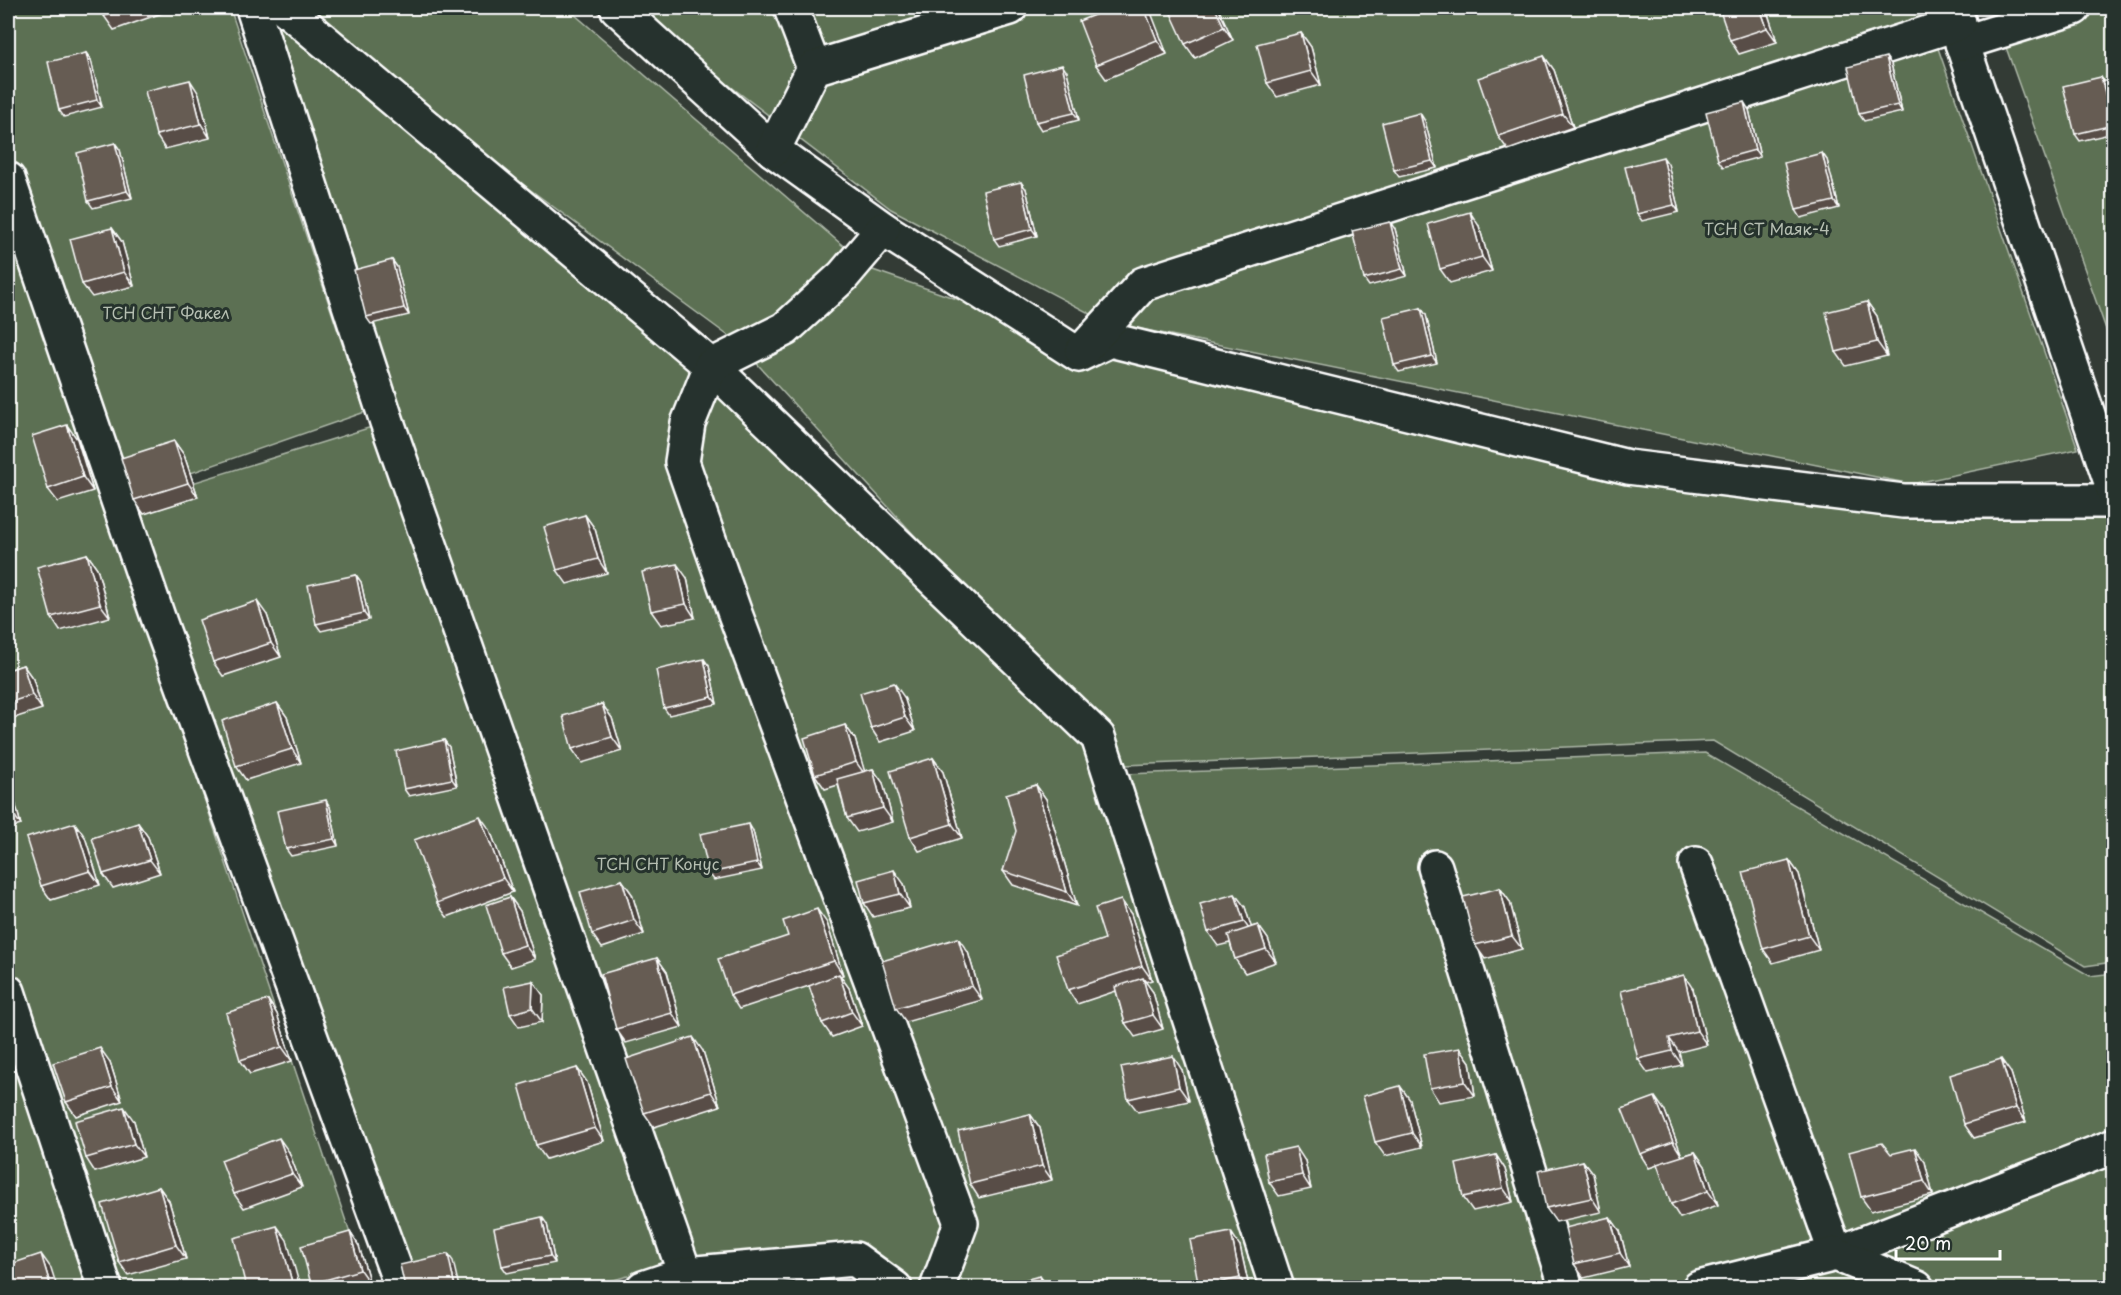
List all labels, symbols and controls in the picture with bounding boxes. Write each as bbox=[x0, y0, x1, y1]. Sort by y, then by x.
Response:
park label: ТСН СТ Маяк-4 bbox=[1704, 216, 1830, 240]
park label: ТСН СНТ Факел bbox=[102, 300, 230, 324]
park label: ТСН СНТ Конус bbox=[597, 851, 719, 875]
scale bar bbox=[1896, 1223, 2000, 1261]
text: 20 m bbox=[1905, 1229, 1951, 1256]

